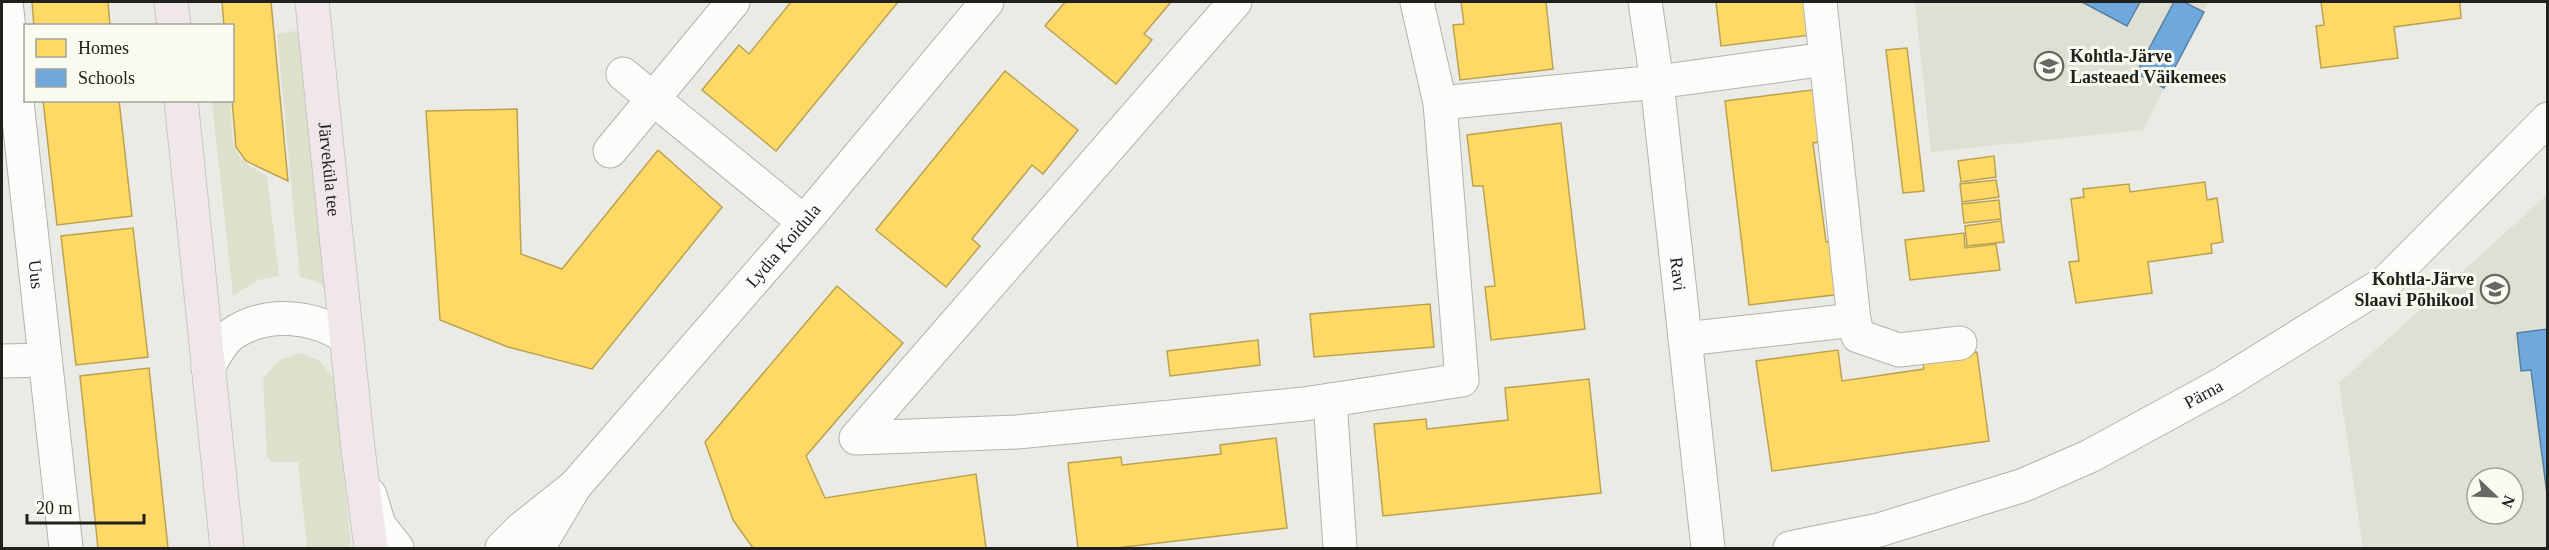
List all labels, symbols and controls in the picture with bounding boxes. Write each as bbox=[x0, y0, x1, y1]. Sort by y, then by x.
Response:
legend bbox=[24, 24, 234, 102]
text: Homes bbox=[78, 38, 129, 58]
place label: Kohtla-Järve Lasteaed Väikemees bbox=[2070, 46, 2226, 87]
school or university icon: Kohtla-Järve Lasteaed Väikemees bbox=[2033, 50, 2065, 82]
text: Schools bbox=[78, 68, 135, 88]
street label: Järveküla tee bbox=[314, 121, 344, 217]
street label: Lydia Koidula bbox=[742, 200, 825, 291]
street label: Ravi bbox=[1666, 256, 1690, 292]
street label: Uus bbox=[24, 259, 47, 290]
place label: Kohtla-Järve Slaavi Põhikool bbox=[2354, 269, 2474, 310]
school or university icon: Kohtla-Järve Slaavi Põhikool bbox=[2479, 273, 2511, 305]
street label: Pärna bbox=[2181, 375, 2226, 413]
north arrow bbox=[2465, 466, 2525, 526]
scale bar bbox=[27, 487, 144, 525]
text: N bbox=[2498, 493, 2518, 511]
text: 20 m bbox=[36, 498, 73, 518]

